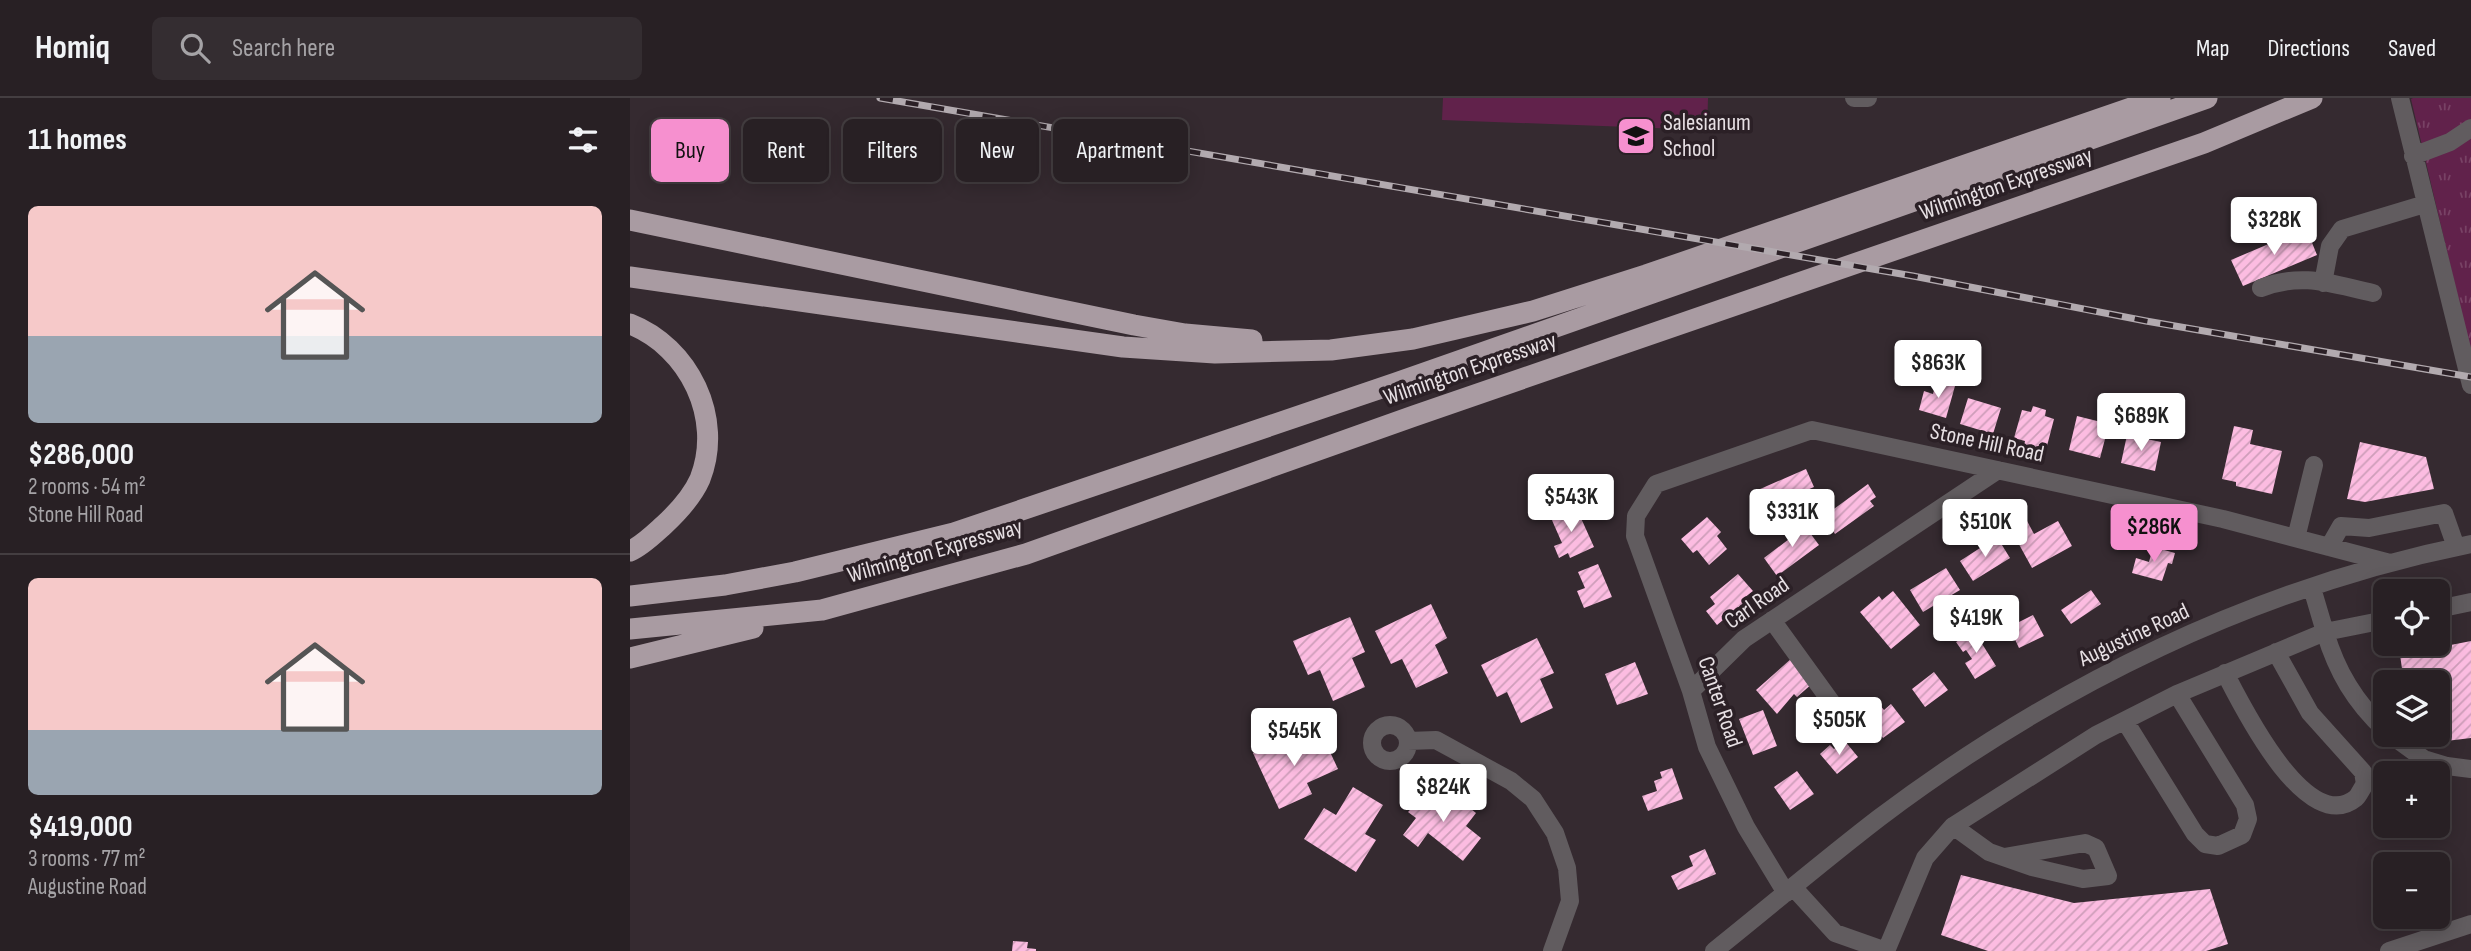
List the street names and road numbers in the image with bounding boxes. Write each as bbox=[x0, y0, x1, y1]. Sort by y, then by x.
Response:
street label: Wilmington Expressway bbox=[1916, 141, 2096, 227]
street label: Wilmington Expressway bbox=[1380, 326, 1560, 412]
street label: Stone Hill Road bbox=[1928, 417, 2046, 469]
street label: Wilmington Expressway bbox=[844, 513, 1026, 589]
street label: Carl Road bbox=[1719, 571, 1795, 635]
street label: Augustine Road bbox=[2073, 597, 2194, 673]
street label: Canter Road bbox=[1691, 653, 1749, 751]

